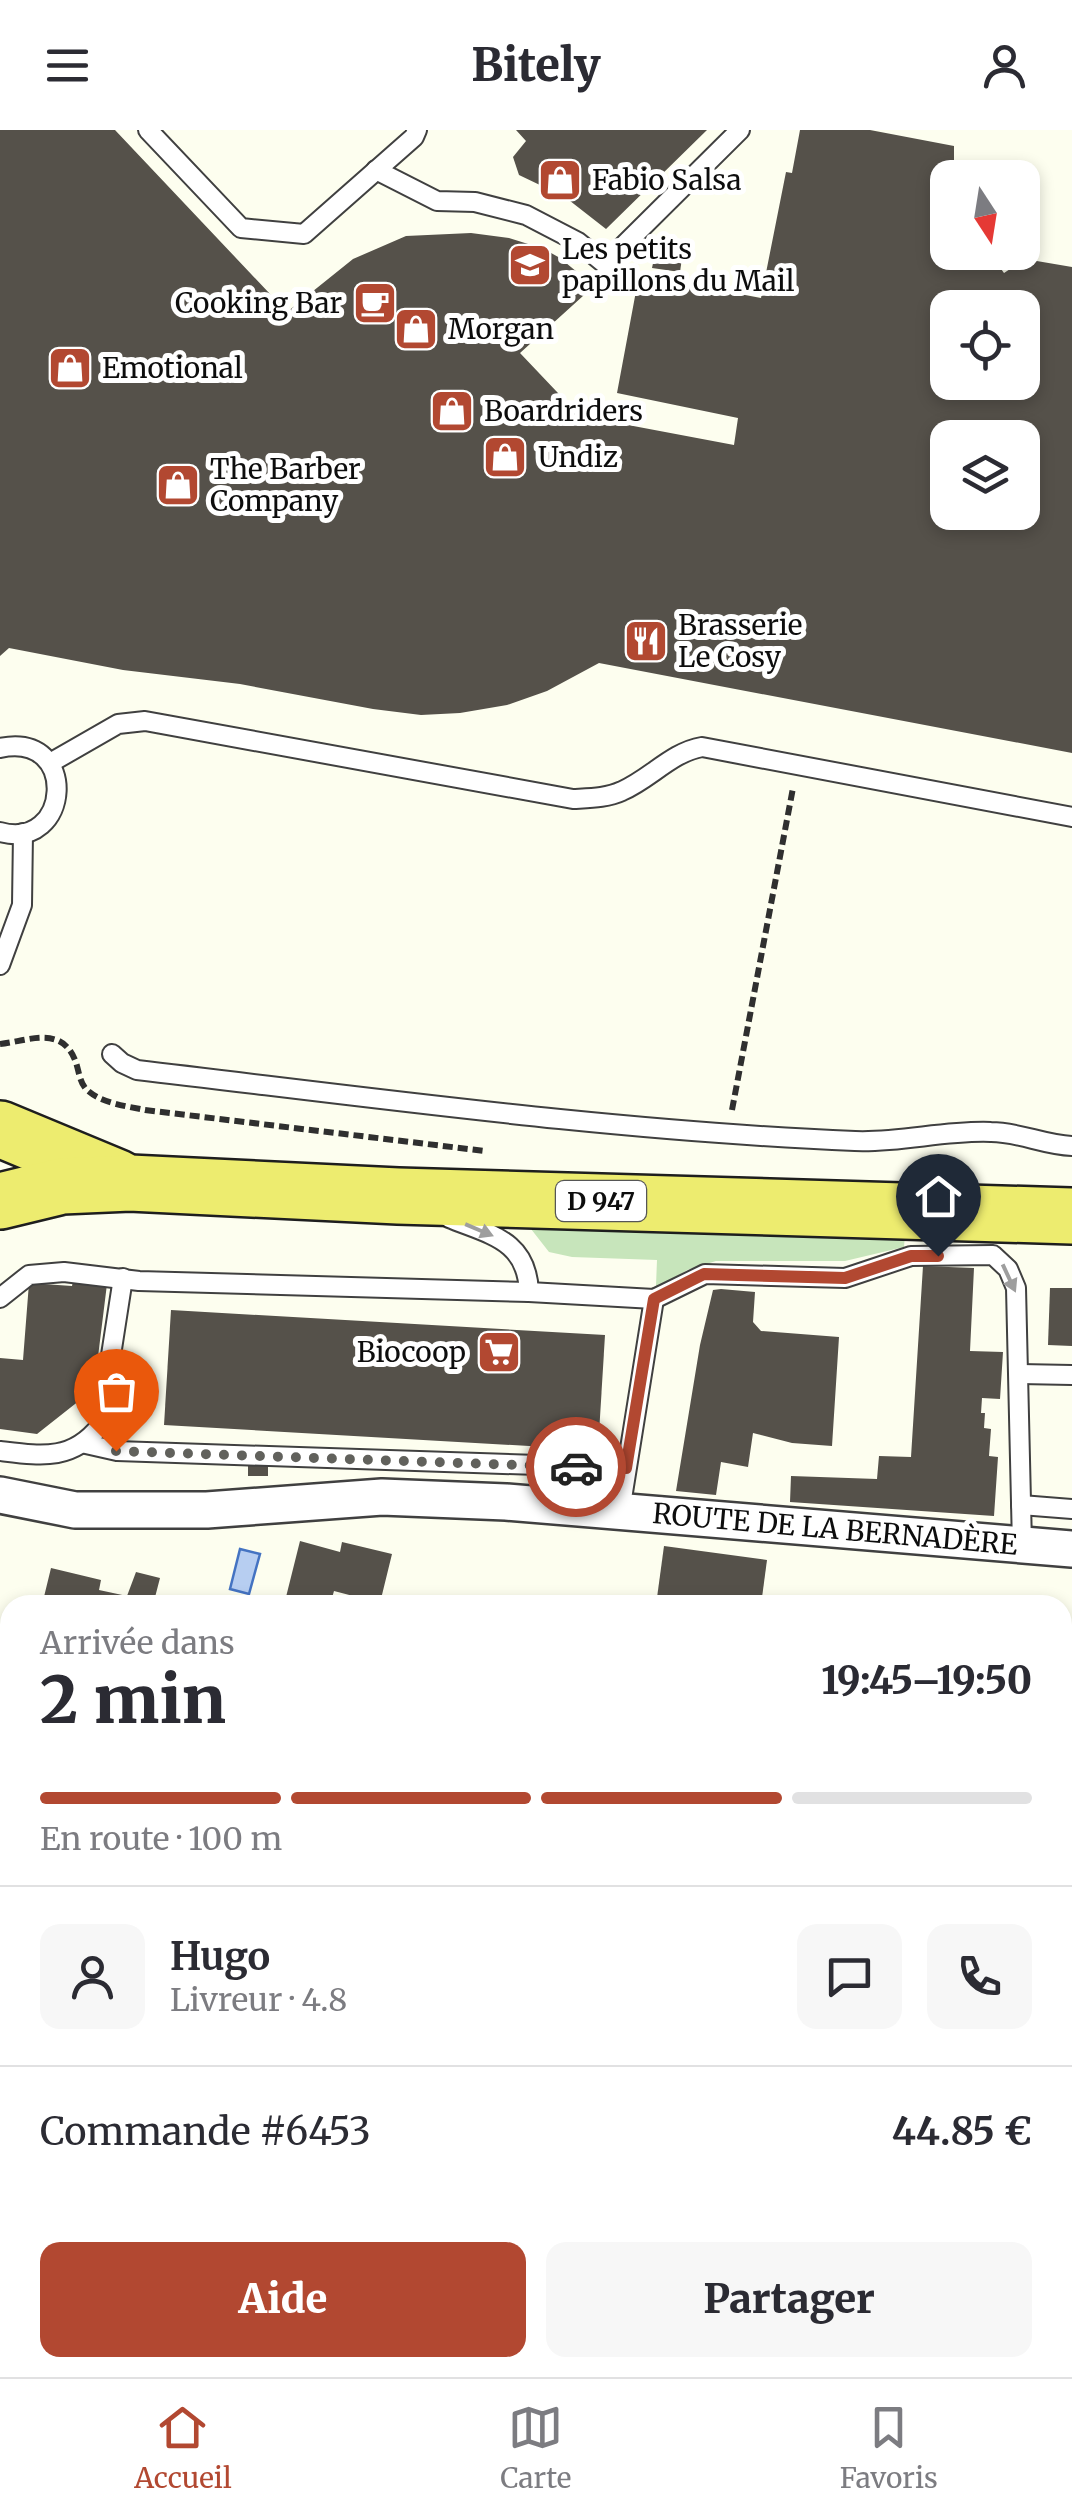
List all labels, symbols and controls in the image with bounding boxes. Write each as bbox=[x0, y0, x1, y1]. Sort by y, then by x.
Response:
text: Bitely bbox=[471, 37, 601, 93]
icon: menu bbox=[40, 38, 95, 93]
icon: person bbox=[977, 38, 1032, 93]
shop icon: Fabio Salsa bbox=[537, 157, 583, 203]
north arrow bbox=[930, 160, 1040, 270]
map controls bbox=[930, 160, 1040, 530]
place label: Fabio Salsa bbox=[592, 162, 742, 198]
place label: Les petits papillons du Mail bbox=[562, 231, 795, 299]
school or university icon: Les petits papillons du Mail bbox=[507, 242, 553, 288]
cafe icon: Cooking Bar bbox=[352, 280, 398, 326]
place label: Cooking Bar bbox=[175, 285, 342, 321]
button: locate bbox=[930, 290, 1040, 400]
shop icon: Morgan bbox=[393, 306, 439, 352]
place label: Morgan bbox=[448, 311, 554, 347]
shop icon: Emotional bbox=[47, 345, 93, 391]
place label: Emotional bbox=[102, 350, 243, 386]
shop icon: Boardriders bbox=[429, 388, 475, 434]
place label: Boardriders bbox=[484, 393, 643, 429]
button: layers bbox=[930, 420, 1040, 530]
shop icon: Undiz bbox=[482, 434, 528, 480]
place label: Undiz bbox=[538, 439, 618, 475]
place label: The Barber Company bbox=[210, 451, 361, 519]
shop icon: The Barber Company bbox=[155, 462, 201, 508]
place label: Brasserie Le Cosy bbox=[678, 607, 802, 675]
restaurant icon: Brasserie Le Cosy bbox=[623, 618, 669, 664]
pin bbox=[896, 1154, 981, 1257]
icon: home bbox=[911, 1169, 966, 1224]
road number: D 947 bbox=[556, 1181, 646, 1221]
one-way arrow bbox=[464, 1222, 494, 1238]
one-way arrow bbox=[1001, 1264, 1017, 1293]
supermarket icon: Biocoop bbox=[476, 1329, 522, 1375]
place label: Biocoop bbox=[357, 1334, 466, 1370]
pin bbox=[74, 1349, 159, 1452]
icon: bag bbox=[89, 1364, 144, 1419]
courier bbox=[526, 1417, 626, 1517]
icon: car bbox=[549, 1440, 604, 1495]
street label: ROUTE DE LA BERNADÈRE bbox=[651, 1495, 1019, 1563]
text: Arrivée dans bbox=[40, 1623, 235, 1663]
text: 19:45–19:50 bbox=[821, 1657, 1032, 1704]
text: 2 min bbox=[40, 1659, 226, 1741]
text: En route · 100 m bbox=[40, 1819, 282, 1859]
button: person bbox=[40, 1924, 145, 2029]
button: chat bbox=[797, 1924, 902, 2029]
button: phone bbox=[927, 1924, 1032, 2029]
text: Hugo bbox=[170, 1933, 270, 1980]
text: Livreur · 4.8 bbox=[170, 1980, 347, 2020]
text: Commande #6453 bbox=[40, 2108, 371, 2155]
text: 44.85 € bbox=[892, 2108, 1032, 2155]
button: Aide bbox=[40, 2242, 526, 2357]
button: Partager bbox=[546, 2242, 1032, 2357]
tab: Accueil bbox=[134, 2400, 232, 2496]
tab: Carte bbox=[500, 2400, 571, 2496]
tab: Favoris bbox=[840, 2400, 938, 2496]

